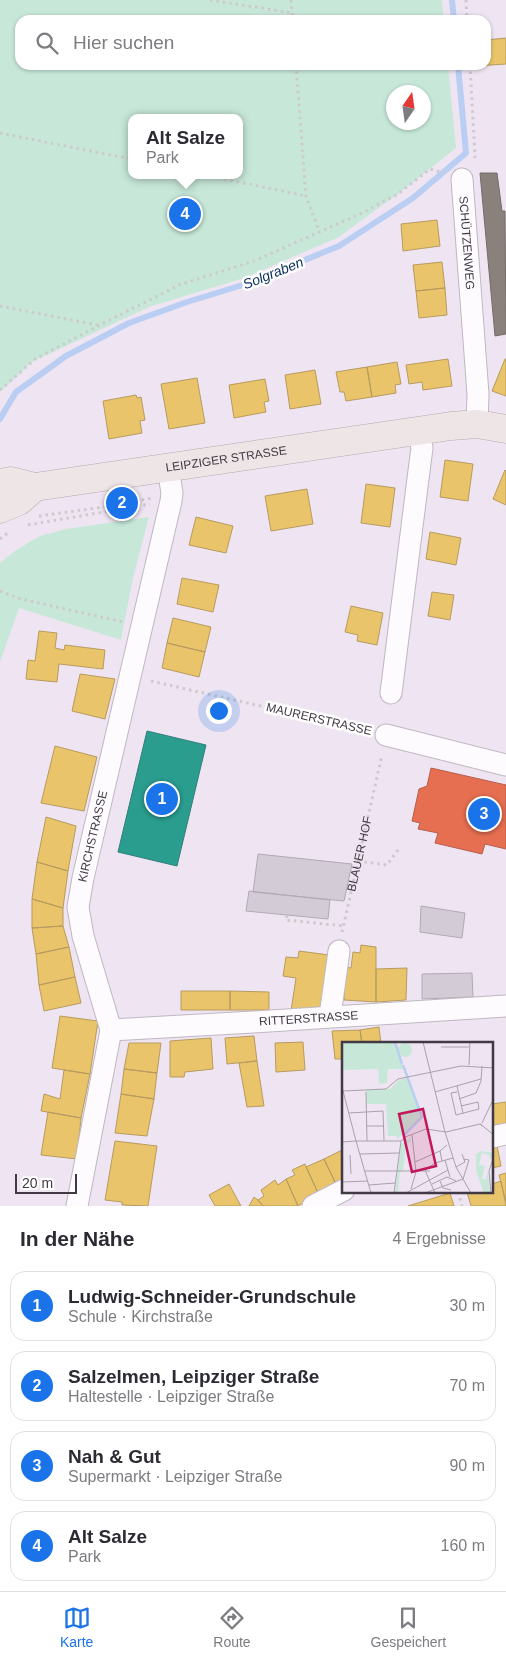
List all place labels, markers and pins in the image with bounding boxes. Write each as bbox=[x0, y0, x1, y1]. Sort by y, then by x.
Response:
pin: 4 bbox=[169, 195, 201, 233]
pin: 2 bbox=[106, 484, 138, 522]
pin: 1 bbox=[146, 780, 178, 818]
pin: 3 bbox=[468, 795, 500, 833]

